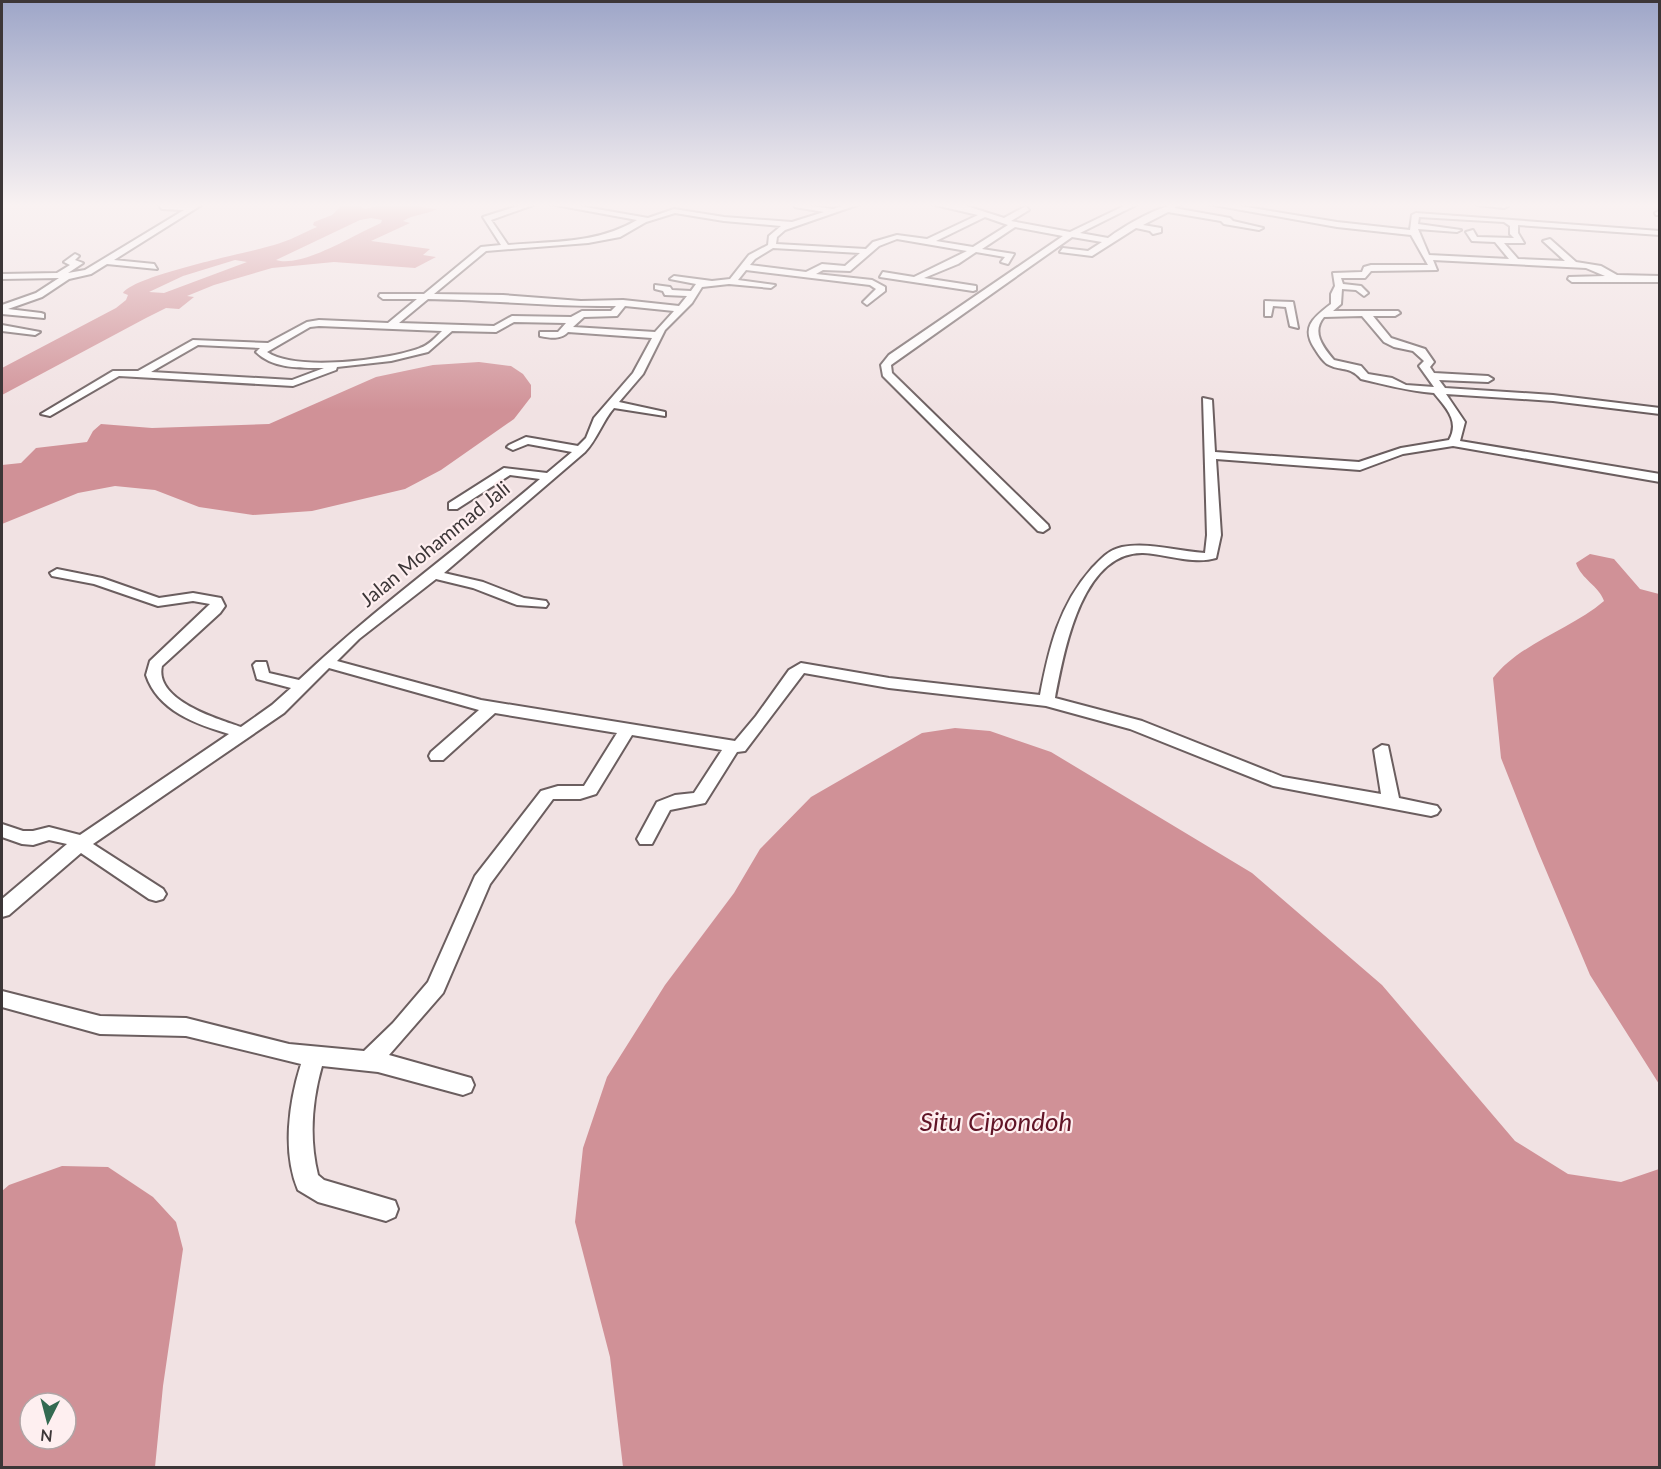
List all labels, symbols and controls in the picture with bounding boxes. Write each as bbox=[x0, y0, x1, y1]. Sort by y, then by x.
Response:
street label: Jalan Mohammad Jali bbox=[355, 475, 514, 611]
water label: Situ Cipondoh bbox=[920, 1105, 1072, 1137]
north arrow bbox=[18, 1391, 78, 1451]
text: N bbox=[39, 1426, 54, 1447]

